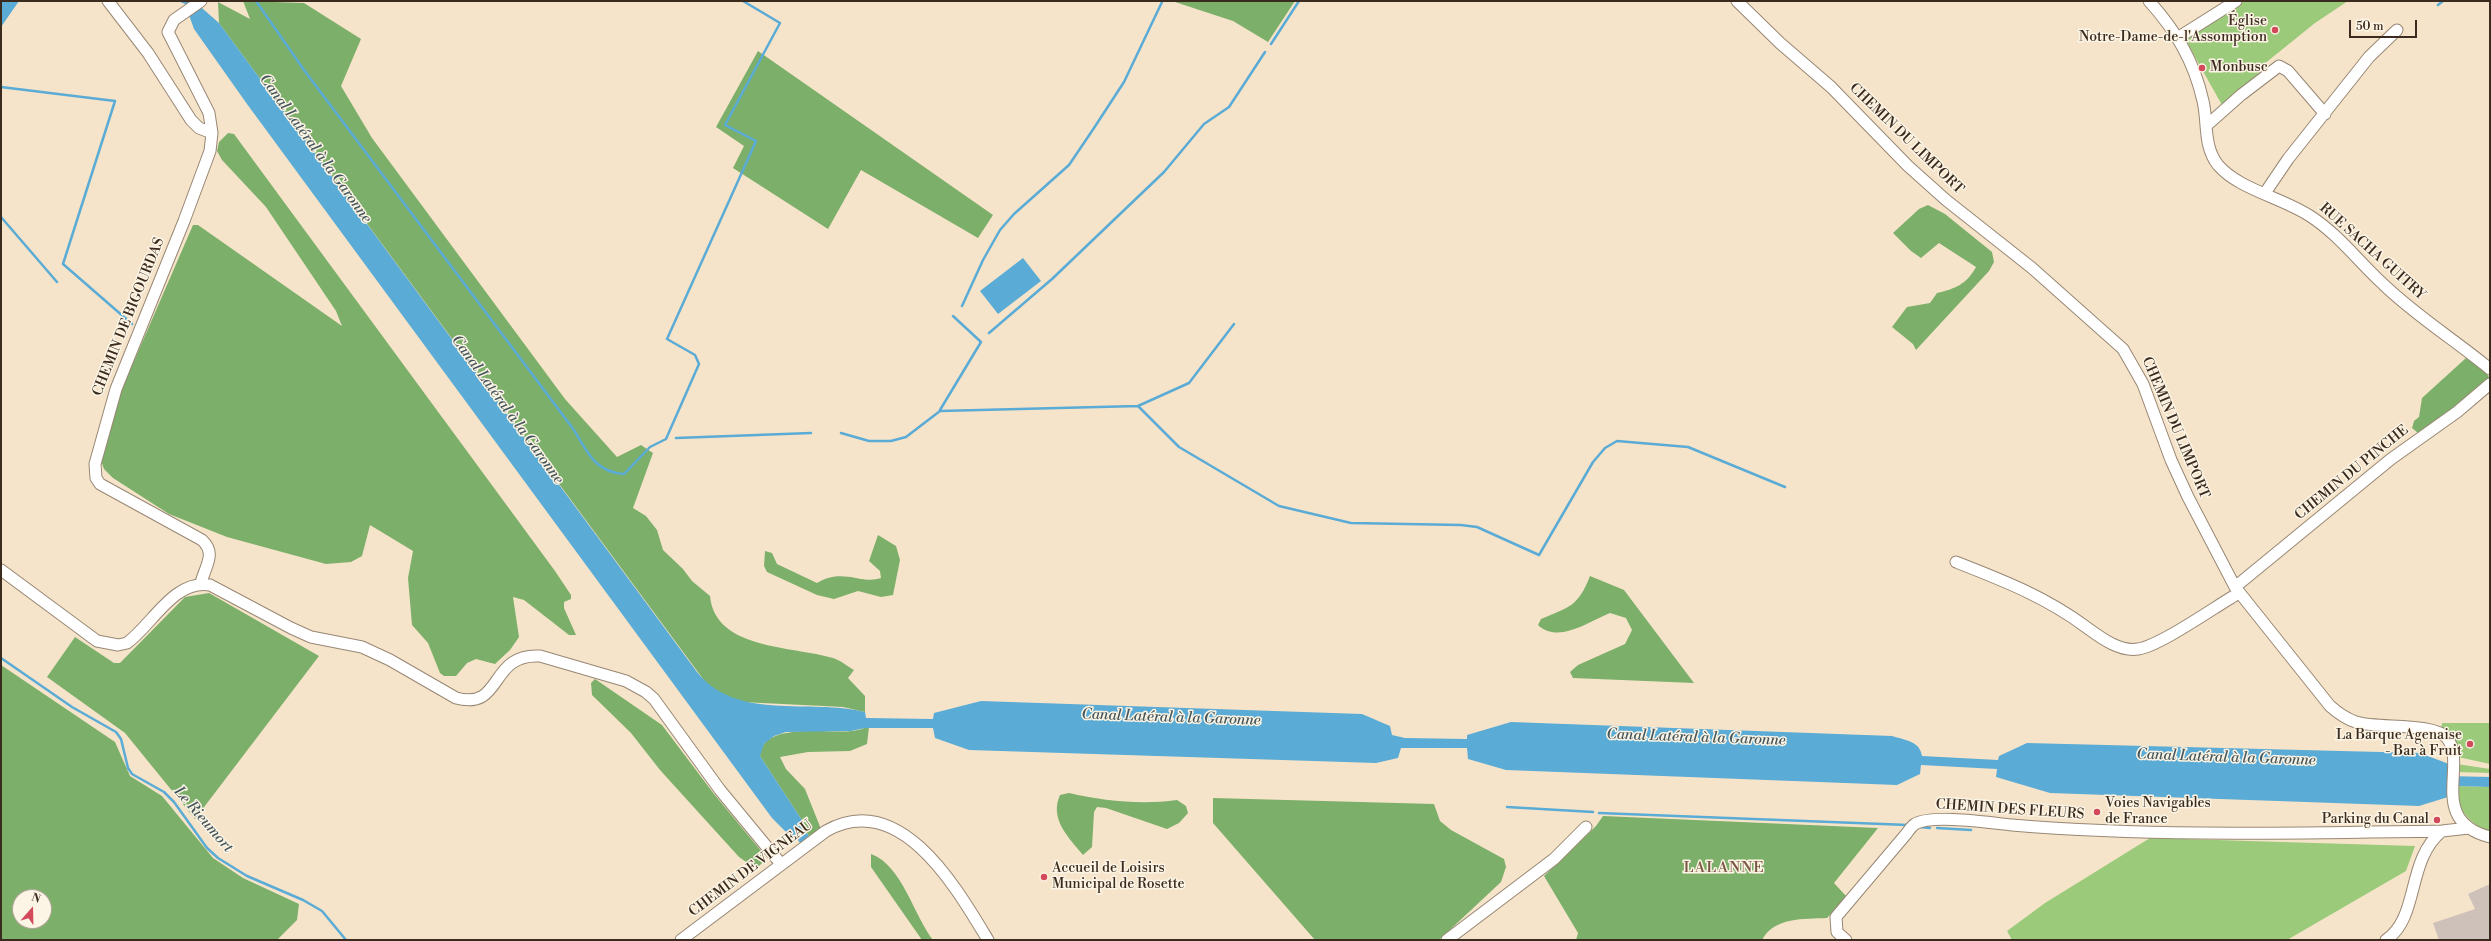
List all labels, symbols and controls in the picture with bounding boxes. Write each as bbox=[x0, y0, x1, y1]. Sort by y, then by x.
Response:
scale bar bbox=[2351, 12, 2419, 38]
place label: Église Notre-Dame-de-l'Assomption bbox=[2079, 14, 2267, 46]
text: 50 m bbox=[2356, 19, 2384, 34]
marker: Église Notre-Dame-de-l'Assomption bbox=[2270, 25, 2280, 35]
place label: Monbusc bbox=[2210, 60, 2268, 76]
marker: Monbusc bbox=[2197, 63, 2207, 73]
water label: Canal Latéral à la Garonne bbox=[255, 71, 375, 227]
street label: CHEMIN DU LIMPORT bbox=[1845, 80, 1967, 198]
street label: RUE SACHA GUITRY bbox=[2316, 200, 2428, 304]
street label: CHEMIN DE BIGOURDAS bbox=[90, 235, 168, 399]
water label: Canal Latéral à la Garonne bbox=[447, 332, 567, 488]
street label: CHEMIN DU LIMPORT bbox=[2138, 355, 2212, 501]
street label: CHEMIN DU PINCHE bbox=[2292, 422, 2412, 524]
water label: Canal Latéral à la Garonne bbox=[1081, 706, 1261, 730]
water label: Canal Latéral à la Garonne bbox=[1606, 726, 1786, 750]
place label: La Barque Agenaise - Bar à Fruit bbox=[2336, 728, 2462, 760]
marker: La Barque Agenaise - Bar à Fruit bbox=[2465, 739, 2475, 749]
water label: Canal Latéral à la Garonne bbox=[2136, 746, 2316, 770]
water label: Le Rieumort bbox=[170, 783, 236, 857]
street label: CHEMIN DES FLEURS bbox=[1935, 796, 2085, 824]
place label: Voies Navigables de France bbox=[2105, 796, 2211, 828]
marker: Voies Navigables de France bbox=[2092, 807, 2102, 817]
place label: Parking du Canal bbox=[2322, 812, 2429, 828]
marker: Parking du Canal bbox=[2432, 815, 2442, 825]
street label: CHEMIN DE VIGNEAU bbox=[686, 817, 816, 921]
district label: LALANNE bbox=[1683, 859, 1765, 877]
place label: Accueil de Loisirs Municipal de Rosette bbox=[1052, 861, 1185, 894]
marker: Accueil de Loisirs Municipal de Rosette bbox=[1039, 872, 1049, 882]
north arrow bbox=[12, 889, 52, 929]
text: N bbox=[29, 891, 42, 907]

